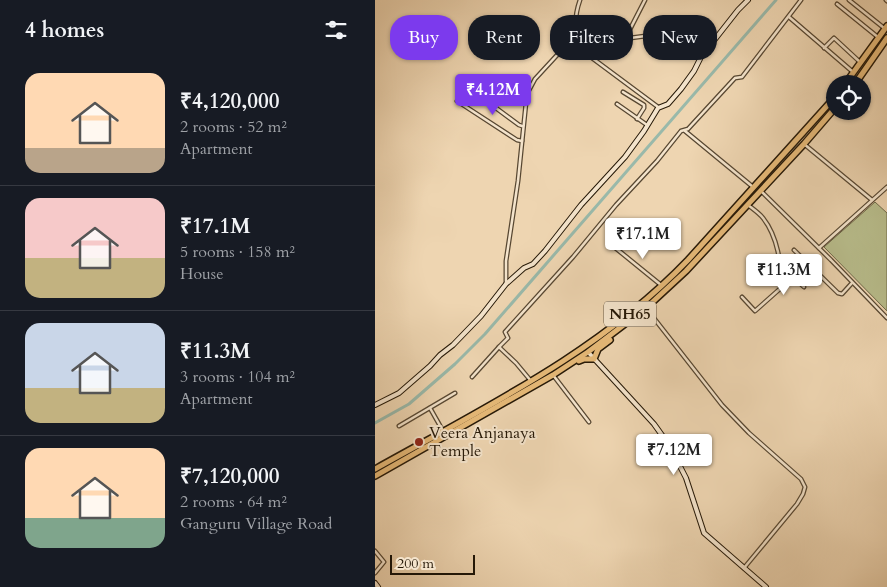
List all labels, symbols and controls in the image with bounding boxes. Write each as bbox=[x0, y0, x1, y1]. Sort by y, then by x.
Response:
chip: Buy bbox=[390, 15, 458, 60]
chip: Rent bbox=[468, 15, 540, 60]
chip: Filters bbox=[550, 15, 633, 60]
chip: New bbox=[643, 15, 717, 60]
text: 4 homes bbox=[25, 16, 104, 45]
icon: filters bbox=[322, 16, 350, 44]
pin: ₹4.12M bbox=[452, 74, 534, 116]
map controls bbox=[826, 75, 871, 120]
button: locate bbox=[826, 75, 871, 120]
text: ₹4.12M bbox=[466, 79, 520, 101]
text: ₹4,120,000 bbox=[180, 87, 280, 116]
icon: home bbox=[65, 93, 125, 153]
text: 2 rooms · 52 m² bbox=[180, 116, 287, 138]
text: Apartment bbox=[180, 138, 253, 160]
text: ₹17.1M bbox=[180, 212, 251, 241]
icon: home bbox=[65, 218, 125, 278]
pin: ₹17.1M bbox=[602, 218, 684, 260]
text: ₹17.1M bbox=[616, 223, 670, 245]
text: 5 rooms · 158 m² bbox=[180, 241, 295, 263]
pin: ₹11.3M bbox=[743, 254, 825, 296]
text: ₹11.3M bbox=[757, 259, 811, 281]
text: House bbox=[180, 263, 223, 285]
road number: NH65 bbox=[604, 302, 656, 326]
text: ₹11.3M bbox=[180, 337, 251, 366]
icon: home bbox=[65, 343, 125, 403]
text: 3 rooms · 104 m² bbox=[180, 366, 295, 388]
text: Apartment bbox=[180, 388, 253, 410]
place label: Veera Anjanaya Temple bbox=[429, 422, 536, 462]
pin: ₹7.12M bbox=[633, 434, 715, 476]
marker: Veera Anjanaya Temple bbox=[413, 436, 425, 448]
text: ₹7.12M bbox=[647, 439, 701, 461]
text: ₹7,120,000 bbox=[180, 462, 280, 491]
icon: home bbox=[65, 468, 125, 528]
text: 2 rooms · 64 m² bbox=[180, 491, 287, 513]
text: Ganguru Village Road bbox=[180, 513, 332, 535]
scale bar bbox=[390, 552, 475, 575]
text: 200 m bbox=[397, 554, 434, 573]

